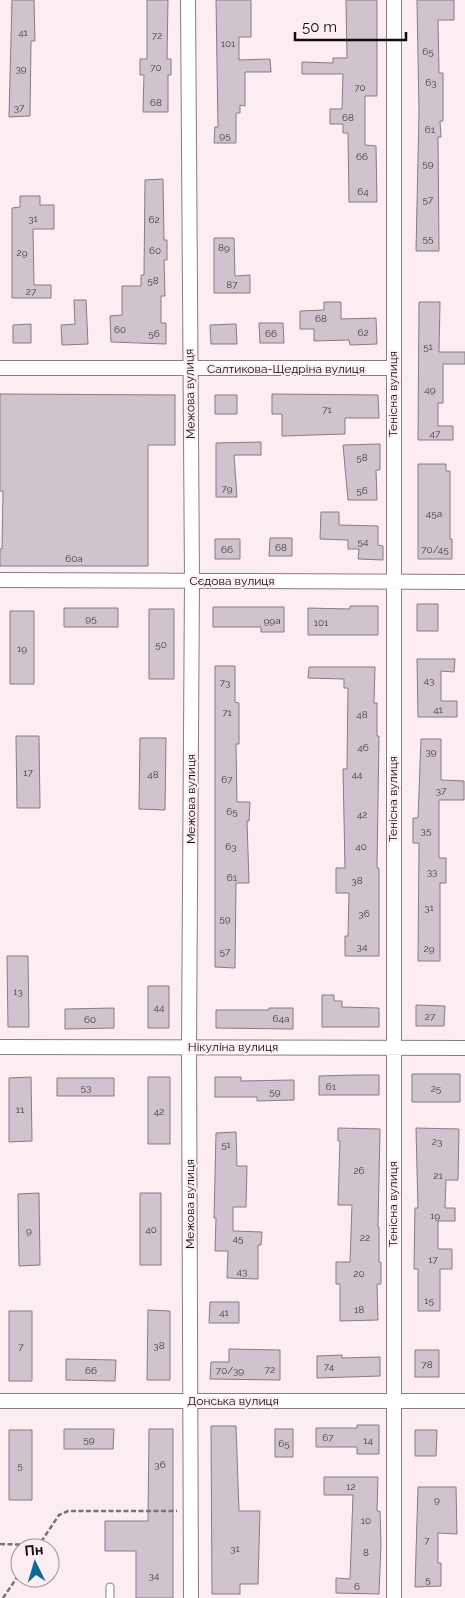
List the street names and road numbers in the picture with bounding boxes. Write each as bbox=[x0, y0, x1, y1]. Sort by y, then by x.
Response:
street label: Межова вулиця bbox=[182, 349, 198, 439]
street label: Тенісна вулиця bbox=[386, 351, 400, 437]
street label: Салтикова-Щедріна вулиця bbox=[207, 362, 365, 376]
street label: Сєдова вулиця bbox=[189, 574, 275, 588]
street label: Межова вулиця bbox=[184, 754, 198, 844]
street label: Тенісна вулиця bbox=[386, 756, 400, 842]
street label: Нікуліна вулиця bbox=[188, 1040, 278, 1054]
street label: Межова вулиця bbox=[183, 1159, 197, 1249]
street label: Тенісна вулиця bbox=[386, 1161, 400, 1247]
street label: Донська вулиця bbox=[187, 1394, 279, 1408]

